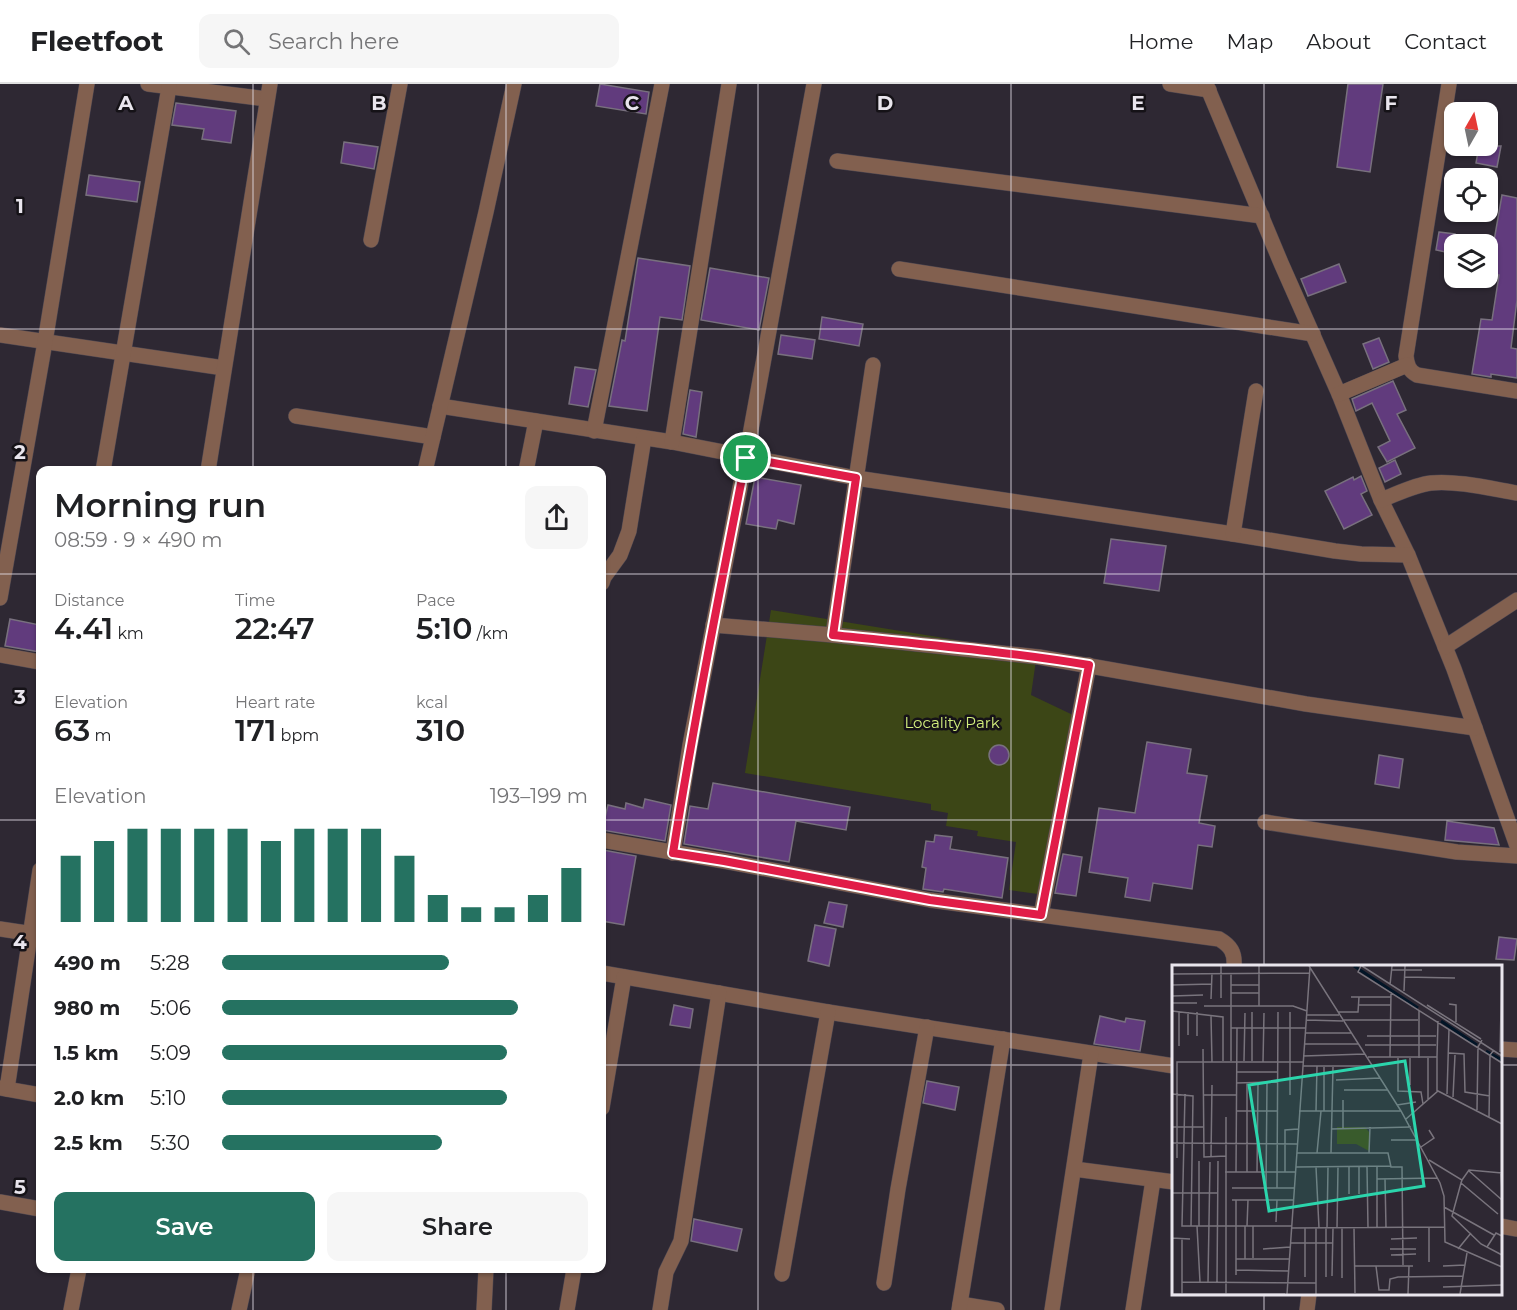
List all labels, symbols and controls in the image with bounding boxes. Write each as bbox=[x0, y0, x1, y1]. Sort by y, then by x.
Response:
search box bbox=[199, 14, 619, 68]
text: Fleetfoot bbox=[30, 24, 163, 58]
icon: search bbox=[220, 25, 253, 58]
text: Search here bbox=[268, 28, 399, 55]
text: Home bbox=[1128, 29, 1193, 54]
text: Map bbox=[1226, 29, 1273, 54]
text: About bbox=[1306, 29, 1371, 54]
text: Contact bbox=[1404, 29, 1487, 54]
text: A bbox=[117, 91, 134, 115]
text: B bbox=[371, 91, 387, 115]
text: C bbox=[625, 91, 640, 115]
text: D bbox=[877, 91, 893, 115]
text: E bbox=[1131, 91, 1145, 115]
text: F bbox=[1385, 91, 1398, 115]
north arrow bbox=[1444, 102, 1498, 156]
map controls bbox=[1444, 102, 1498, 288]
button: locate bbox=[1444, 168, 1498, 222]
text: 1 bbox=[16, 194, 24, 218]
button: layers bbox=[1444, 234, 1498, 288]
pin bbox=[720, 432, 771, 483]
text: 2 bbox=[14, 440, 26, 464]
icon: arrive bbox=[729, 441, 762, 474]
text: Morning run bbox=[54, 485, 266, 525]
button: share bbox=[525, 486, 588, 549]
text: 08:59 · 9 × 490 m bbox=[54, 528, 222, 552]
text: Distance bbox=[54, 591, 124, 610]
text: Time bbox=[235, 591, 275, 610]
text: Pace bbox=[416, 591, 455, 610]
text: 4.41 bbox=[54, 610, 113, 647]
text: 22:47 bbox=[235, 610, 315, 647]
text: 5:10 bbox=[416, 610, 472, 647]
text: km bbox=[113, 624, 144, 643]
text: /km bbox=[472, 624, 509, 643]
text: 3 bbox=[13, 685, 26, 709]
text: Elevation bbox=[54, 693, 128, 712]
text: Heart rate bbox=[235, 693, 315, 712]
text: kcal bbox=[416, 693, 448, 712]
text: 63 bbox=[54, 712, 90, 749]
text: 171 bbox=[235, 712, 276, 749]
text: 310 bbox=[416, 712, 465, 749]
park label: Locality Park bbox=[904, 713, 1000, 732]
text: m bbox=[90, 726, 111, 745]
text: bpm bbox=[276, 726, 319, 745]
text: Elevation bbox=[54, 784, 146, 808]
text: 193–199 m bbox=[490, 784, 588, 808]
text: 4 bbox=[13, 930, 27, 954]
text: 490 m bbox=[54, 951, 121, 975]
text: 5:28 bbox=[150, 951, 190, 975]
inset map bbox=[1172, 965, 1502, 1295]
text: 980 m bbox=[54, 996, 120, 1020]
text: 5:06 bbox=[150, 996, 191, 1020]
text: 1.5 km bbox=[54, 1041, 119, 1065]
text: 5:09 bbox=[150, 1041, 191, 1065]
text: 2.0 km bbox=[54, 1086, 124, 1110]
text: 5:10 bbox=[150, 1086, 186, 1110]
text: 2.5 km bbox=[54, 1131, 123, 1155]
text: 5:30 bbox=[150, 1131, 190, 1155]
text: 5 bbox=[14, 1175, 26, 1199]
button: Save bbox=[54, 1192, 315, 1261]
button: Share bbox=[327, 1192, 588, 1261]

